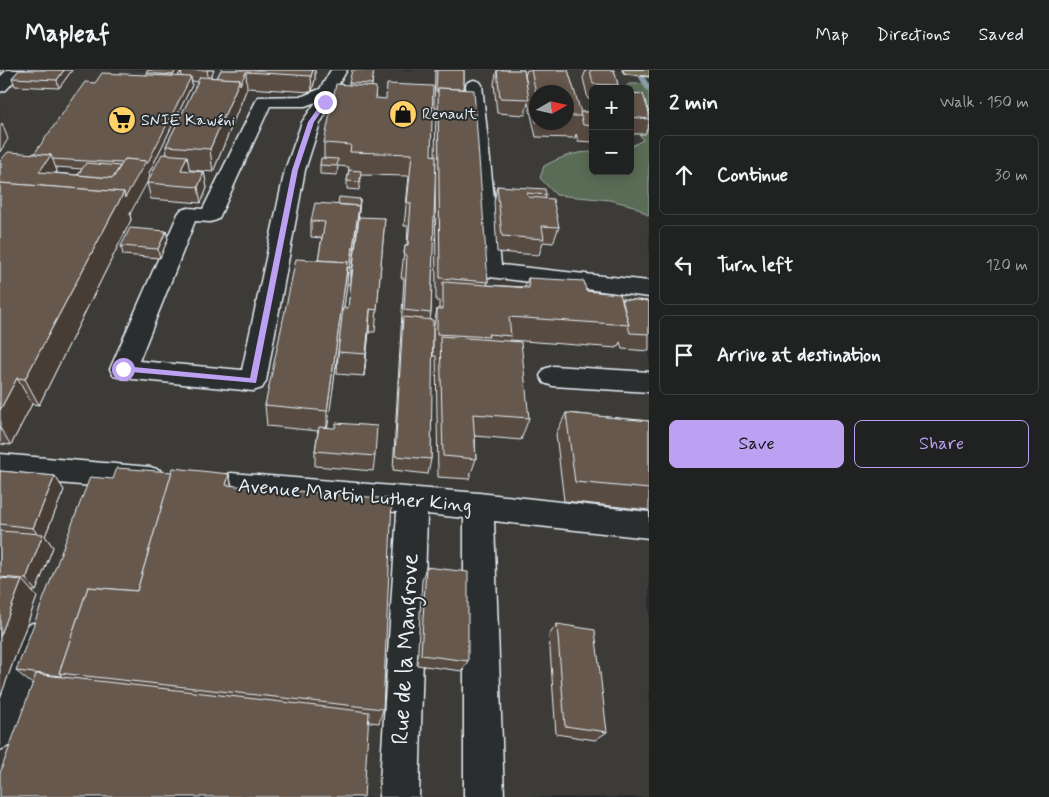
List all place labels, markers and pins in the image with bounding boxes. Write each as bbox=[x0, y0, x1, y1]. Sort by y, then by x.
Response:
shop icon: Renault bbox=[388, 99, 418, 129]
place label: Renault bbox=[422, 104, 478, 125]
supermarket icon: SNIE Kawéni bbox=[107, 105, 137, 135]
place label: SNIE Kawéni bbox=[141, 110, 235, 131]

